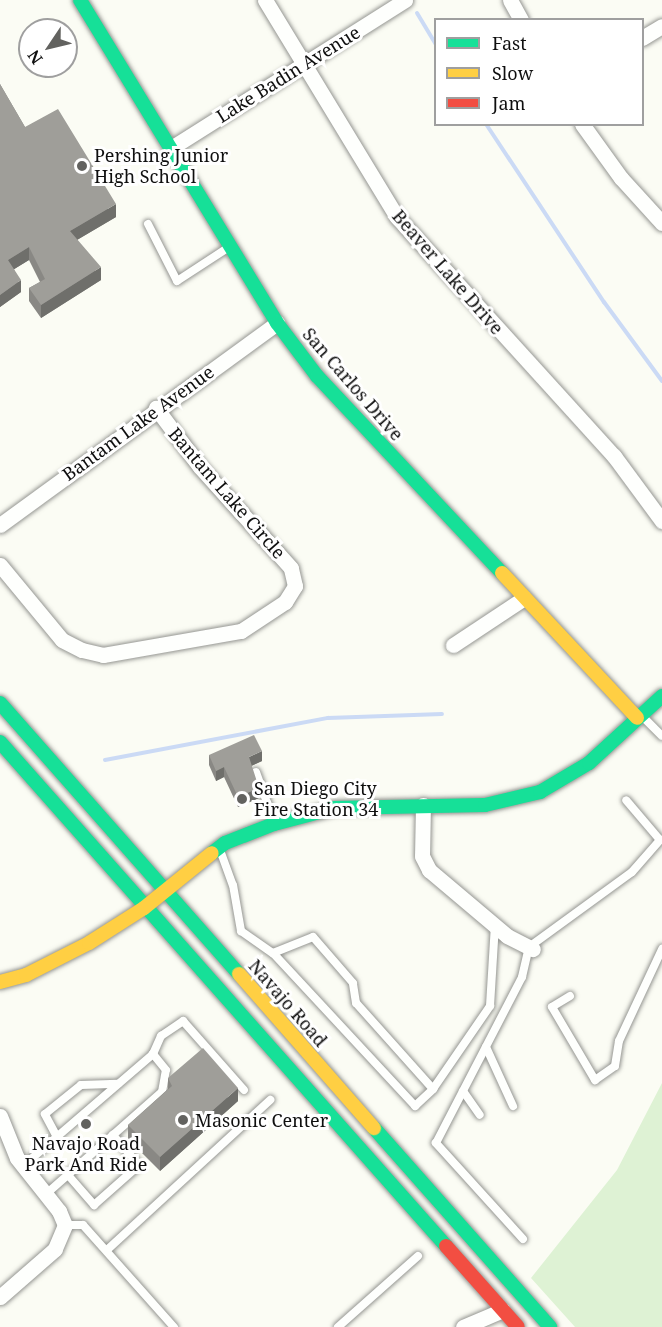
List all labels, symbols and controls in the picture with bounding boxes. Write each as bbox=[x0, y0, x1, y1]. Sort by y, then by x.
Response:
north arrow bbox=[18, 18, 78, 78]
legend bbox=[434, 18, 644, 126]
street label: Lake Badin Avenue bbox=[212, 21, 364, 127]
text: Fast bbox=[492, 31, 527, 55]
text: N bbox=[22, 46, 48, 69]
text: Slow bbox=[492, 61, 533, 85]
text: Jam bbox=[492, 91, 526, 115]
place label: Pershing Junior High School bbox=[94, 145, 228, 188]
marker: Pershing Junior High School bbox=[75, 159, 89, 173]
street label: Beaver Lake Drive bbox=[388, 205, 508, 339]
street label: San Carlos Drive bbox=[298, 323, 408, 445]
street label: Bantam Lake Avenue bbox=[58, 361, 218, 485]
street label: Bantam Lake Circle bbox=[164, 423, 290, 563]
place label: San Diego City Fire Station 34 bbox=[254, 778, 378, 820]
marker: San Diego City Fire Station 34 bbox=[235, 792, 249, 806]
street label: Navajo Road bbox=[244, 955, 332, 1051]
place label: Masonic Center bbox=[195, 1109, 328, 1131]
marker: Masonic Center bbox=[176, 1113, 190, 1127]
marker: Navajo Road Park And Ride bbox=[79, 1117, 93, 1131]
place label: Navajo Road Park And Ride bbox=[25, 1133, 147, 1176]

